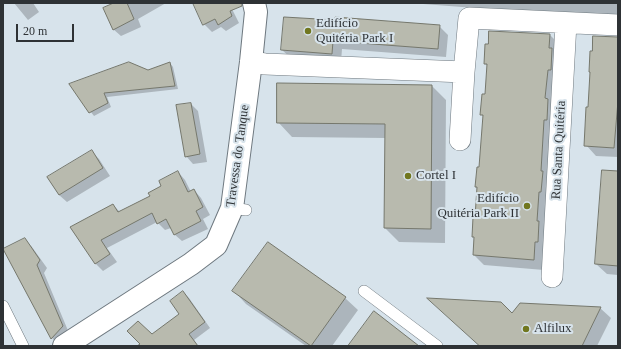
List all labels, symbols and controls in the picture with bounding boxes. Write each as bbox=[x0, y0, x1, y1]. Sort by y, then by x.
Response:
scale bar bbox=[18, 16, 76, 42]
place label: Edifício Quitéria Park I bbox=[316, 16, 393, 47]
text: 20 m bbox=[23, 24, 47, 38]
marker: Edifício Quitéria Park I bbox=[303, 26, 313, 36]
street label: Rua Santa Quitéria bbox=[549, 100, 569, 200]
street label: Travessa do Tanque bbox=[223, 104, 253, 208]
place label: Cortel I bbox=[416, 168, 456, 184]
marker: Cortel I bbox=[403, 171, 413, 181]
place label: Edifício Quitéria Park II bbox=[437, 191, 519, 222]
marker: Edifício Quitéria Park II bbox=[522, 201, 532, 211]
place label: Alfilux bbox=[534, 321, 572, 337]
marker: Alfilux bbox=[521, 324, 531, 334]

